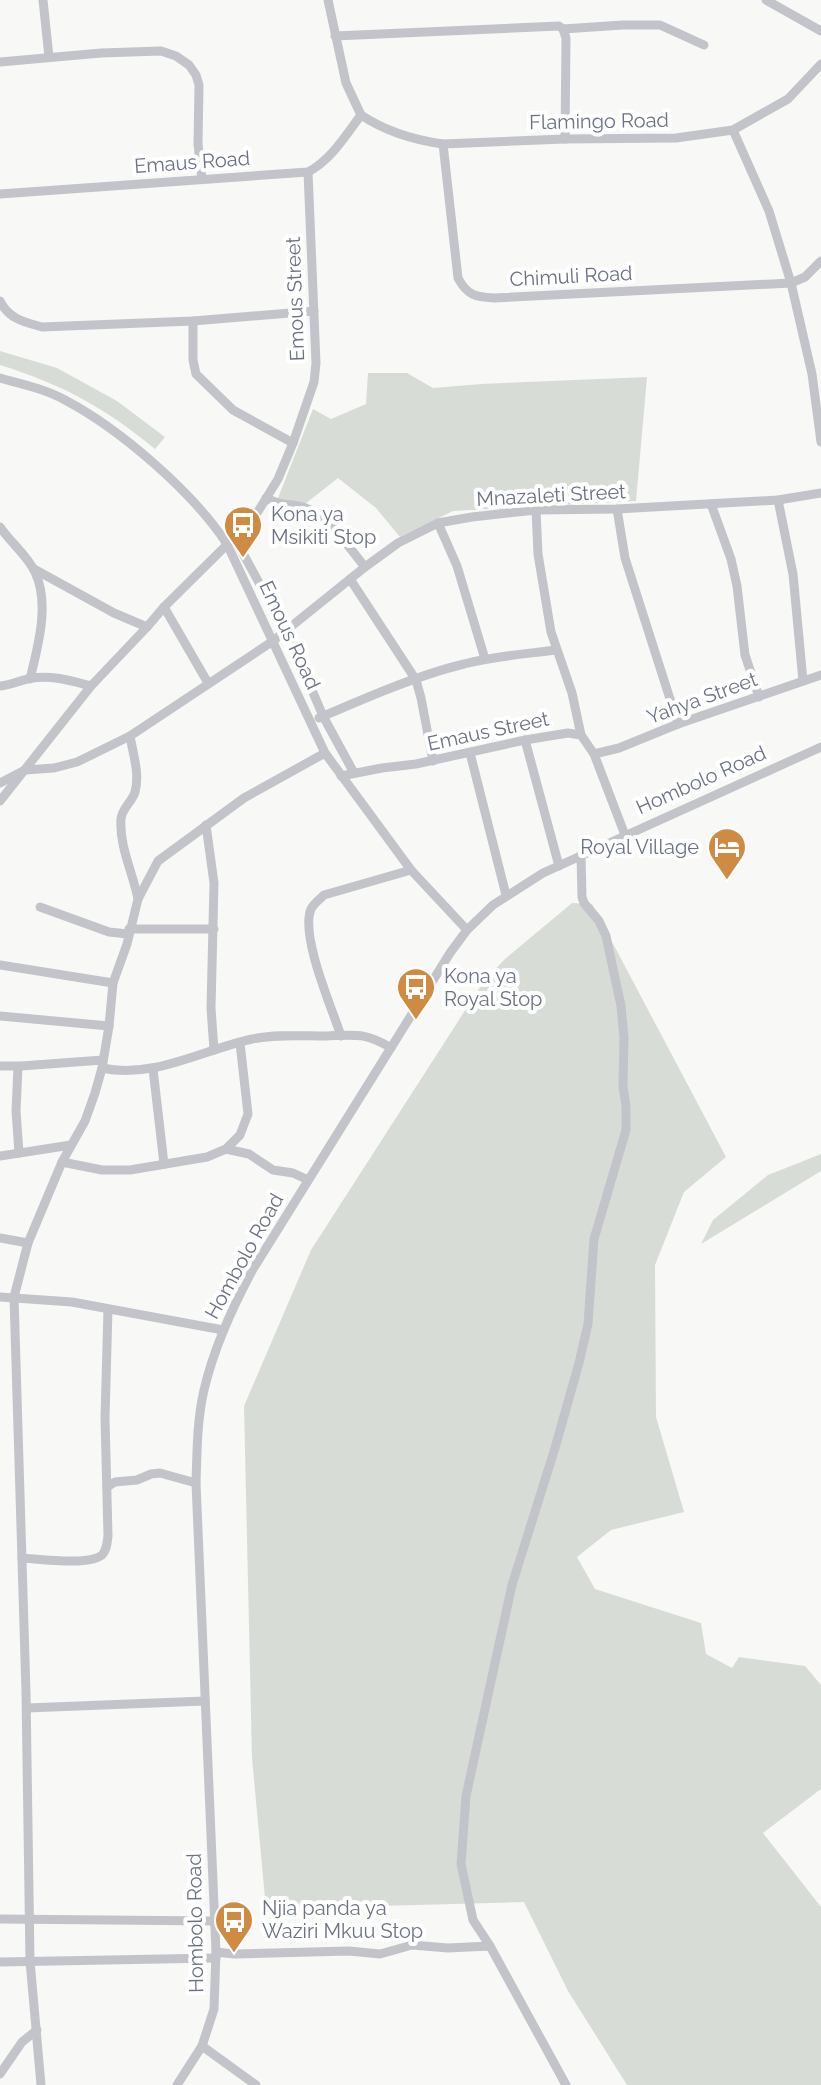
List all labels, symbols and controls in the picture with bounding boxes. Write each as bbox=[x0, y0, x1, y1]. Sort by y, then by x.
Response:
street label: Flamingo Road bbox=[529, 108, 669, 134]
street label: Emaus Road bbox=[133, 146, 251, 178]
street label: Emous Street bbox=[281, 236, 309, 362]
street label: Chimuli Road bbox=[509, 261, 633, 291]
street label: Mnazaleti Street bbox=[476, 479, 627, 511]
place label: Kona ya Msikiti Stop bbox=[271, 502, 376, 549]
bus stop icon: Kona ya Msikiti Stop bbox=[222, 504, 264, 559]
street label: Emous Road bbox=[254, 577, 326, 693]
street label: Yahya Street bbox=[644, 667, 761, 729]
street label: Emaus Street bbox=[425, 706, 551, 756]
street label: Hombolo Road bbox=[632, 741, 770, 819]
hotel icon: Royal Village bbox=[706, 826, 748, 881]
place label: Royal Village bbox=[580, 835, 699, 859]
place label: Kona ya Royal Stop bbox=[444, 964, 542, 1011]
bus stop icon: Kona ya Royal Stop bbox=[395, 966, 437, 1021]
street label: Hombolo Road bbox=[200, 1189, 288, 1323]
street label: Hombolo Road bbox=[182, 1853, 208, 1993]
place label: Njia panda ya Waziri Mkuu Stop bbox=[262, 1896, 423, 1943]
bus stop icon: Njia panda ya Waziri Mkuu Stop bbox=[213, 1899, 255, 1954]

